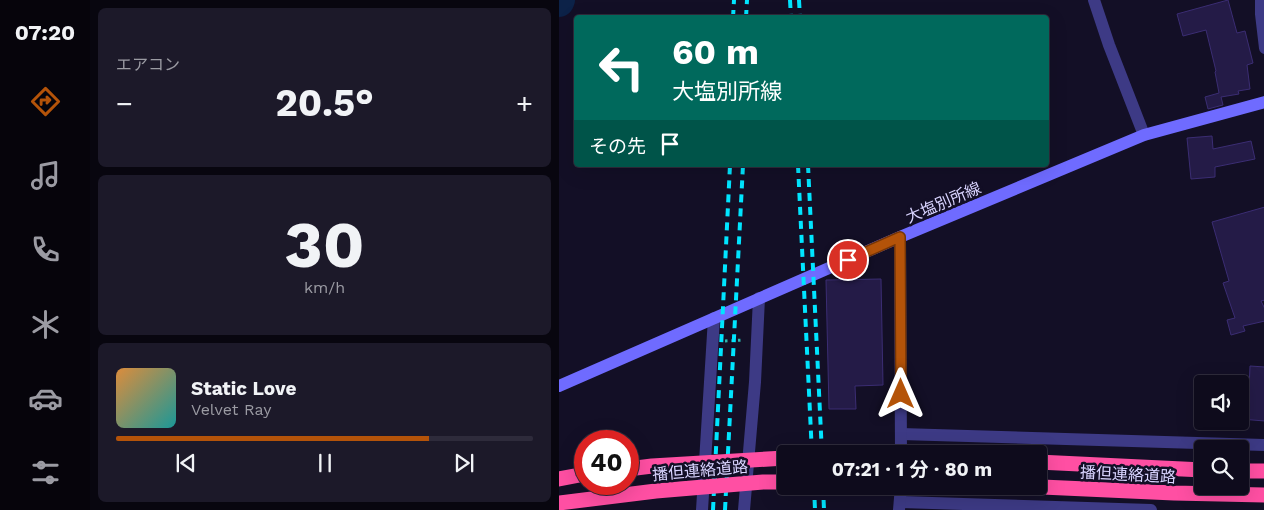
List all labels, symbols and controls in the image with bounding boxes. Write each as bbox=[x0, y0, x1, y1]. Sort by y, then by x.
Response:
text: 07:20 bbox=[15, 20, 75, 45]
text: 60 m bbox=[672, 31, 759, 73]
icon: left bbox=[589, 35, 654, 100]
text: エアコン bbox=[116, 55, 180, 74]
text: 大塩別所線 bbox=[672, 79, 782, 104]
text: 20.5° bbox=[275, 81, 374, 125]
icon: directions bbox=[28, 84, 63, 119]
text: − bbox=[116, 87, 133, 120]
text: + bbox=[516, 87, 533, 120]
icon: arrive bbox=[656, 130, 684, 158]
text: その先 bbox=[589, 135, 646, 158]
icon: music bbox=[28, 158, 63, 193]
street label: 大塩別所線 bbox=[903, 178, 984, 227]
text: 30 bbox=[284, 207, 365, 283]
icon: phone bbox=[28, 232, 63, 267]
pin bbox=[827, 239, 869, 281]
icon: arrive bbox=[834, 246, 862, 274]
text: km/h bbox=[304, 278, 345, 297]
icon: climate bbox=[28, 307, 63, 342]
position arrow bbox=[874, 367, 926, 419]
map controls bbox=[1194, 375, 1249, 495]
button: sound bbox=[1194, 375, 1249, 430]
text: Static Love bbox=[191, 377, 296, 400]
icon: car bbox=[28, 381, 63, 416]
text: Velvet Ray bbox=[191, 400, 271, 419]
speed limit sign: 40 bbox=[574, 430, 639, 495]
button: search bbox=[1194, 440, 1249, 495]
icon: previous bbox=[172, 449, 200, 477]
icon: pause bbox=[311, 449, 339, 477]
icon: next bbox=[450, 449, 478, 477]
icon: filters bbox=[28, 455, 63, 490]
street label: 播但連絡道路 bbox=[651, 457, 749, 484]
text: 07:21 · 1 分 · 80 m bbox=[832, 458, 992, 481]
street label: 播但連絡道路 bbox=[1080, 462, 1176, 486]

